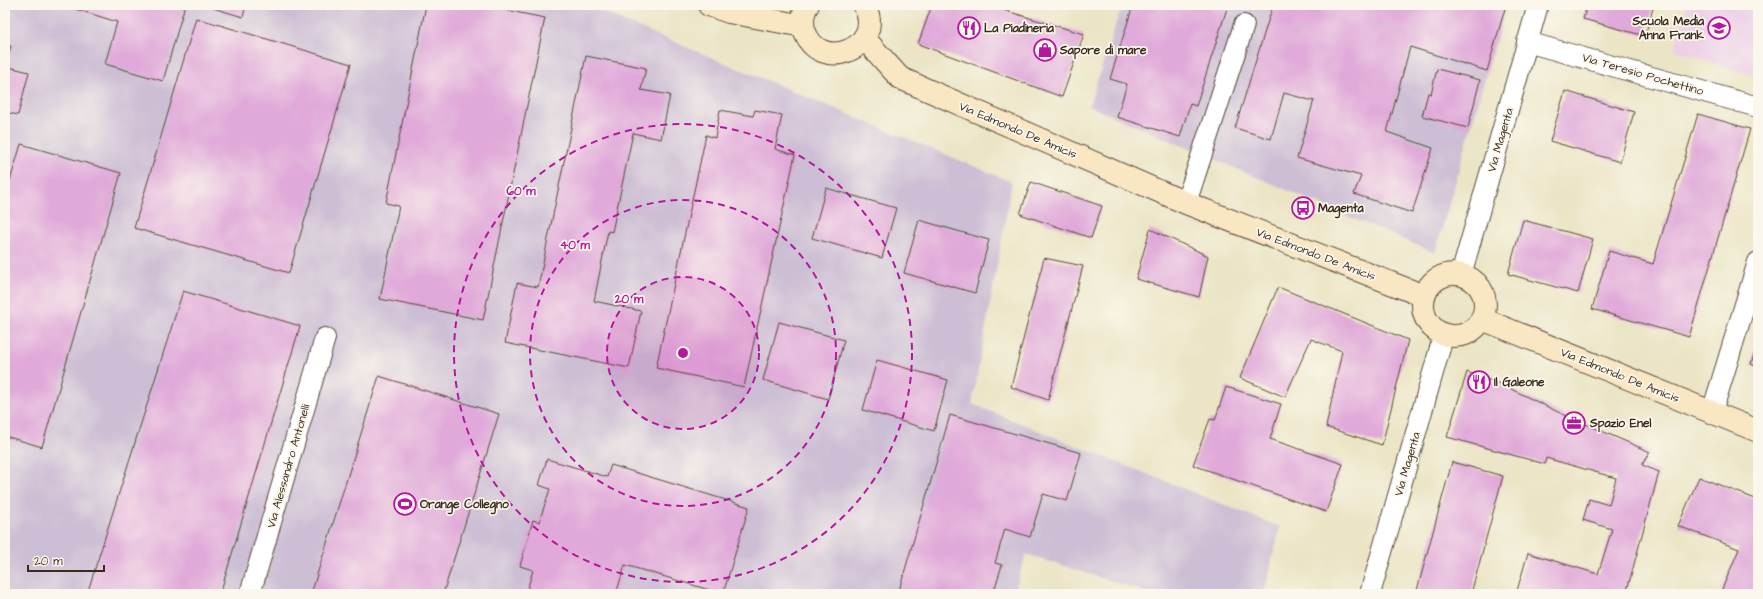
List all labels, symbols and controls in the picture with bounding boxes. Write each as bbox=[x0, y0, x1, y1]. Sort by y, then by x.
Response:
place label: Scuola Media Anna Frank bbox=[1632, 13, 1705, 44]
restaurant icon: La Piadineria bbox=[956, 15, 982, 41]
school or university icon: Scuola Media Anna Frank bbox=[1706, 15, 1732, 41]
place label: La Piadineria bbox=[984, 20, 1055, 37]
shop icon: Sapore di mare bbox=[1032, 37, 1058, 63]
place label: Sapore di mare bbox=[1059, 42, 1147, 60]
street label: Via Teresio Pochettino bbox=[1580, 49, 1706, 100]
street label: Via Edmondo De Amicis bbox=[956, 98, 1079, 163]
street label: Via Magenta bbox=[1483, 106, 1519, 174]
text: 60 m bbox=[506, 183, 536, 200]
bus stop icon: Magenta bbox=[1290, 195, 1316, 221]
place label: Magenta bbox=[1318, 200, 1365, 219]
street label: Via Edmondo De Amicis bbox=[1254, 224, 1378, 285]
text: 40 m bbox=[560, 237, 591, 254]
text: 20 m bbox=[614, 291, 644, 308]
street label: Via Edmondo De Amicis bbox=[1558, 344, 1682, 407]
centre of rings bbox=[676, 346, 690, 360]
restaurant icon: Il Galeone bbox=[1466, 369, 1492, 395]
place label: Il Galeone bbox=[1494, 374, 1545, 391]
street label: Via Alessandro Antonelli bbox=[263, 402, 314, 530]
office icon: Spazio Enel bbox=[1561, 410, 1587, 436]
place label: Spazio Enel bbox=[1589, 415, 1651, 433]
street label: Via Magenta bbox=[1390, 430, 1426, 498]
sports icon: Orange Collegno bbox=[392, 491, 418, 517]
place label: Orange Collegno bbox=[420, 496, 509, 515]
scale bar bbox=[28, 547, 104, 573]
text: 20 m bbox=[34, 553, 63, 570]

